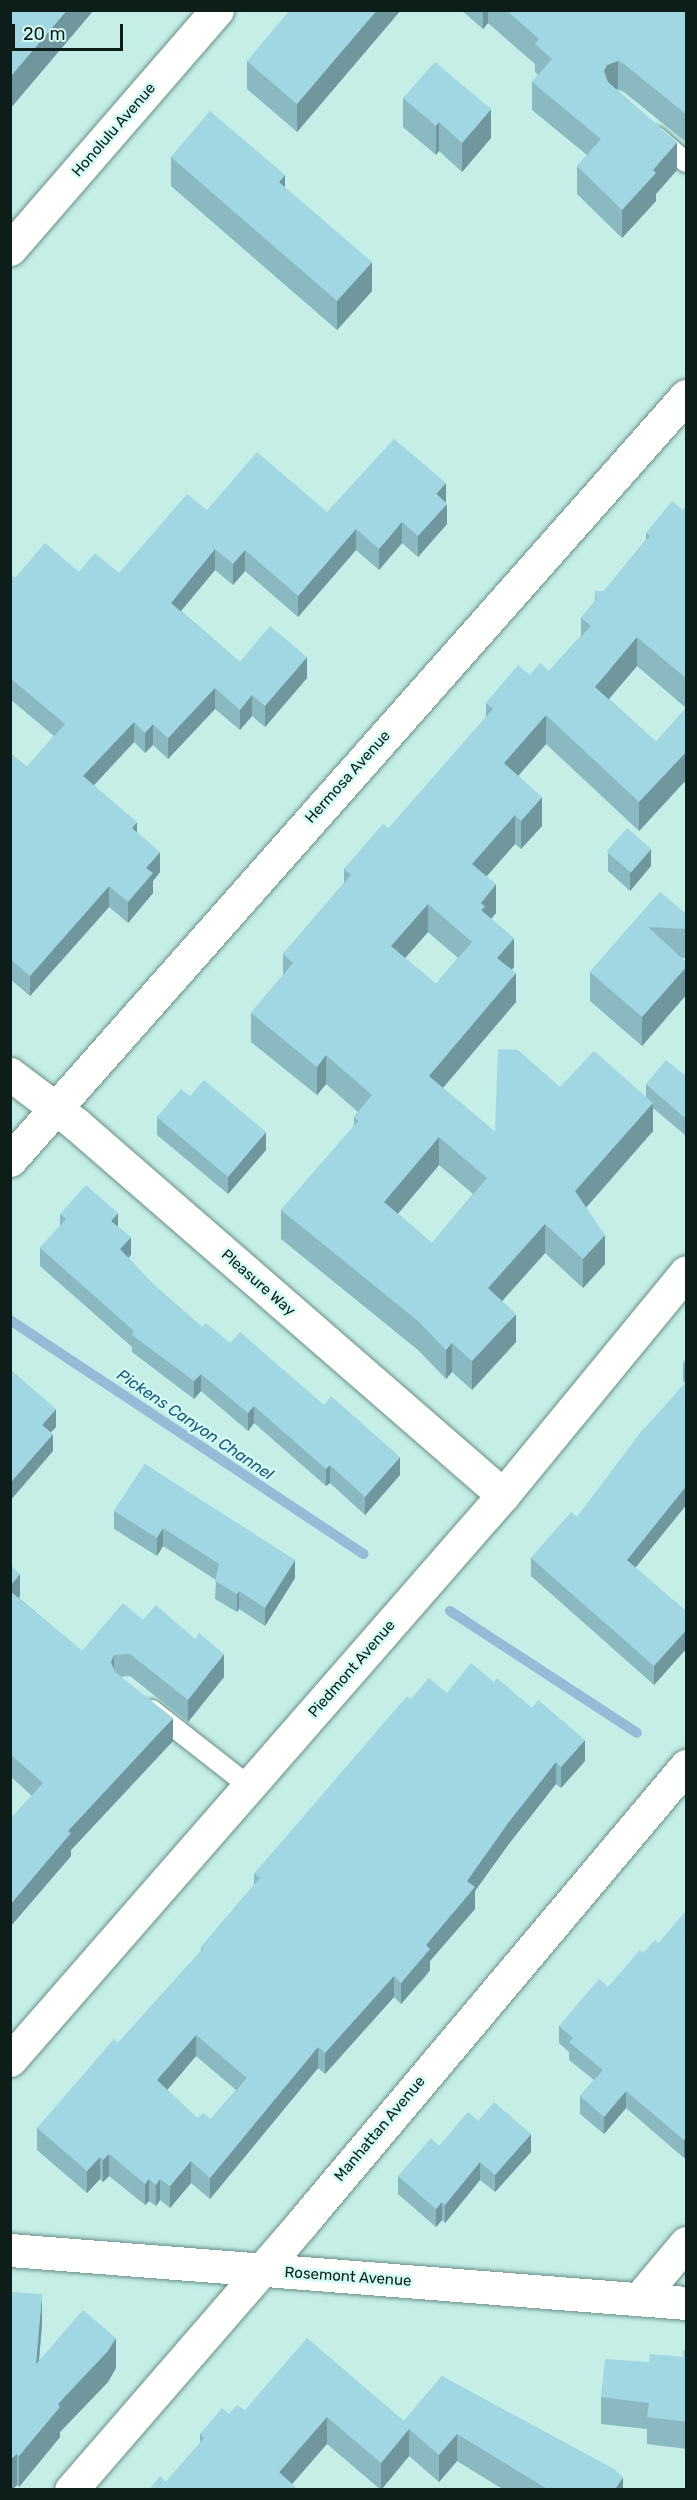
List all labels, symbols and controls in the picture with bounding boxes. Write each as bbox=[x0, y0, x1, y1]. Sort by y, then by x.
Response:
scale bar bbox=[15, 12, 126, 50]
text: 20 m bbox=[23, 23, 65, 45]
street label: Honolulu Avenue bbox=[68, 79, 160, 181]
street label: Hermosa Avenue bbox=[302, 727, 394, 827]
street label: Pleasure Way bbox=[217, 1246, 299, 1320]
water label: Pickens Canyon Channel bbox=[113, 1365, 277, 1485]
street label: Piedmont Avenue bbox=[305, 1616, 399, 1722]
street label: Manhattan Avenue bbox=[331, 2073, 429, 2185]
street label: Rosemont Avenue bbox=[284, 2264, 412, 2290]

